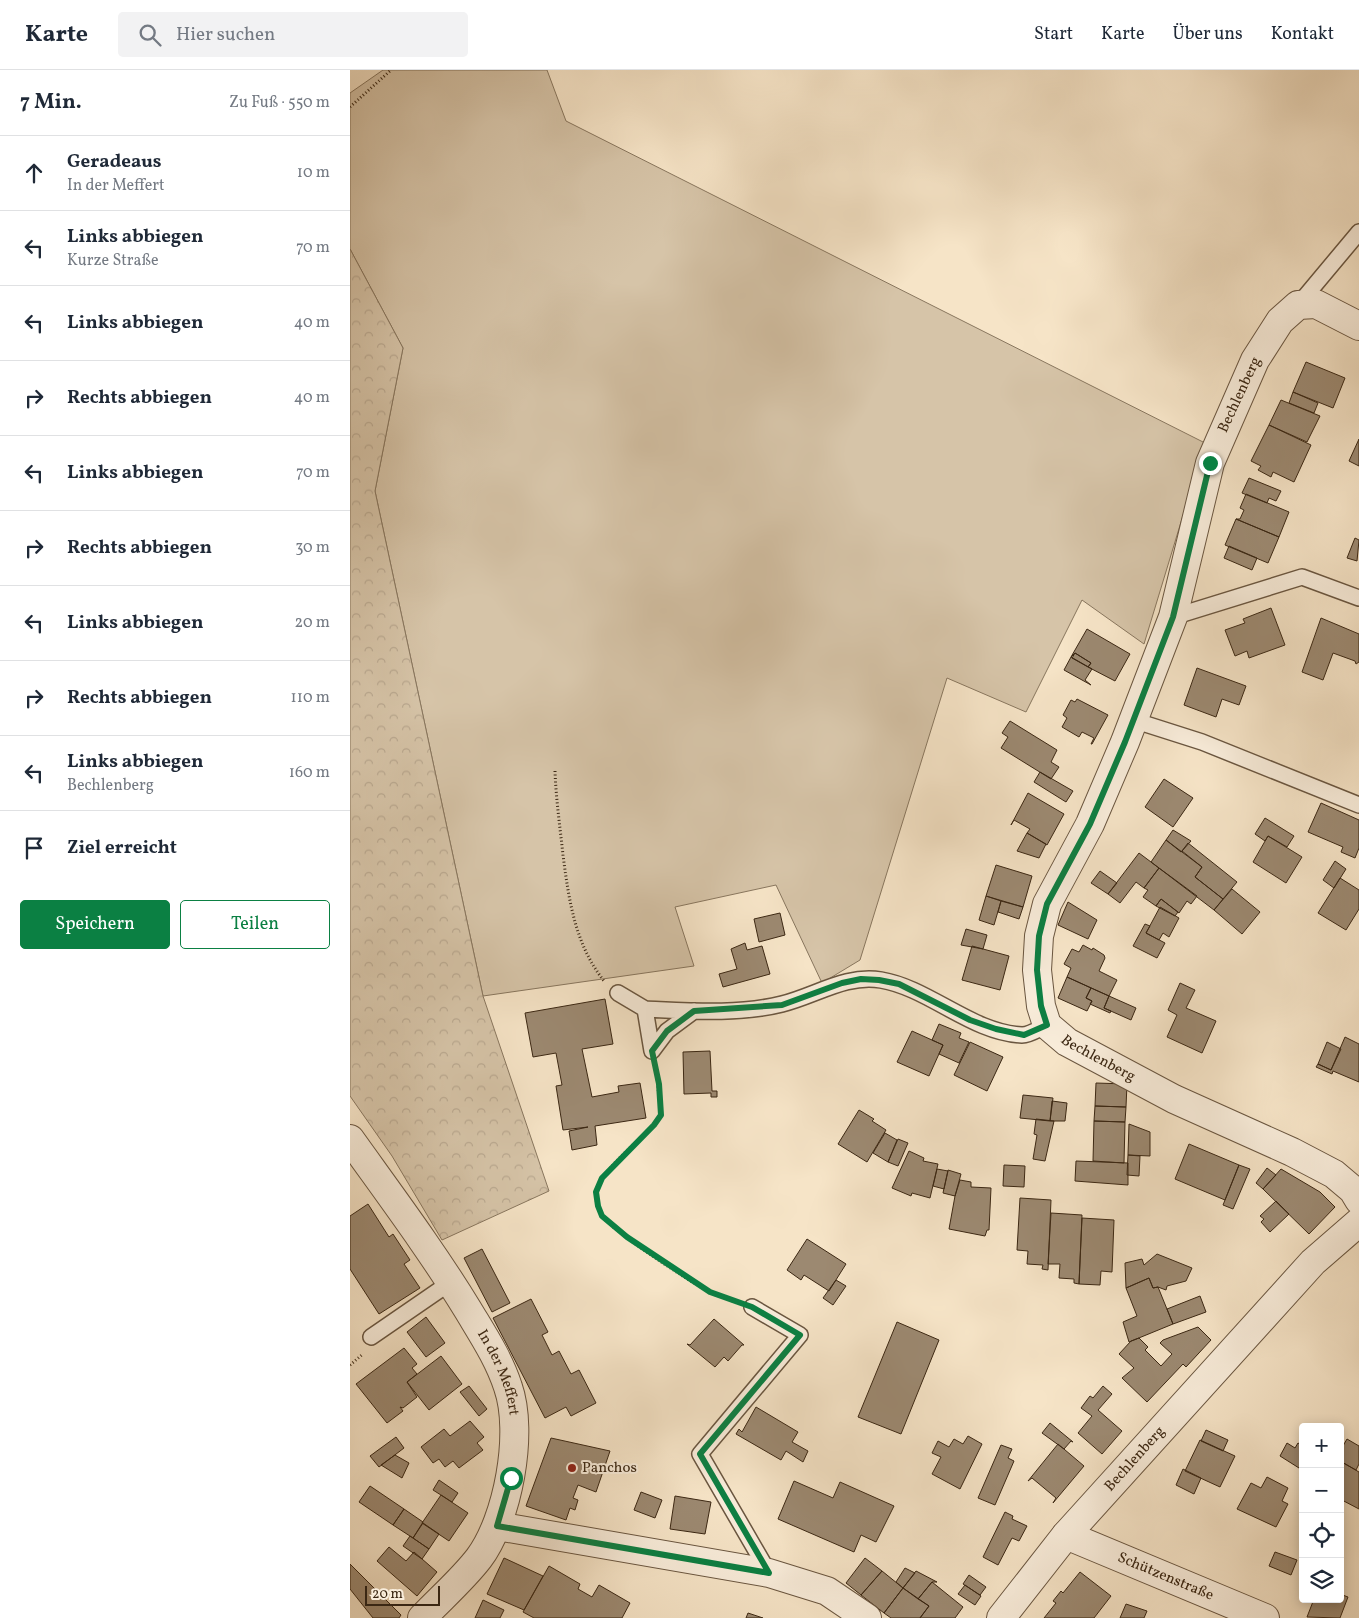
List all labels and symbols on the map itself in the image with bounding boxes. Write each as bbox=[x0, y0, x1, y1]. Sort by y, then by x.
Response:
street label: Bechlenberg bbox=[1213, 353, 1267, 436]
route end bbox=[1199, 452, 1222, 475]
street label: Bechlenberg bbox=[1056, 1030, 1139, 1087]
street label: In der Meffert bbox=[472, 1325, 524, 1416]
street label: Bechlenberg bbox=[1100, 1421, 1170, 1496]
place label: Panchos bbox=[582, 1458, 637, 1479]
marker: Panchos bbox=[566, 1462, 578, 1474]
route start bbox=[500, 1467, 523, 1490]
street label: Schützenstraße bbox=[1114, 1547, 1217, 1606]
scale bar bbox=[365, 1583, 440, 1606]

